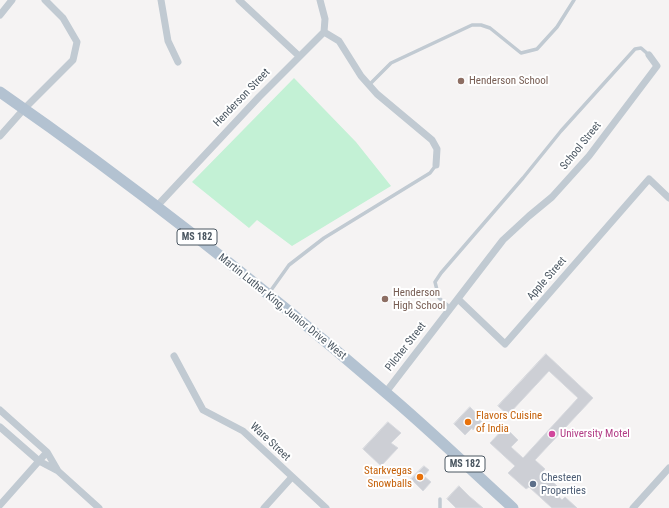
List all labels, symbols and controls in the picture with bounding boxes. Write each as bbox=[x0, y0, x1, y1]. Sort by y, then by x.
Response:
street label: Henderson Street bbox=[211, 66, 273, 130]
place label: Henderson School bbox=[469, 74, 548, 88]
marker: Henderson School bbox=[456, 76, 466, 86]
street label: School Street bbox=[558, 119, 604, 173]
road number: MS 182 bbox=[177, 229, 217, 245]
street label: Martin Luther King, Junior Drive West bbox=[215, 251, 349, 363]
street label: Apple Street bbox=[525, 255, 569, 303]
place label: Henderson High School bbox=[393, 286, 445, 312]
marker: Henderson High School bbox=[380, 294, 390, 304]
street label: Pilcher Street bbox=[383, 320, 429, 374]
place label: Flavors Cuisine of India bbox=[476, 409, 542, 435]
marker: Flavors Cuisine of India bbox=[463, 417, 473, 427]
street label: Ware Street bbox=[247, 420, 293, 464]
place label: University Motel bbox=[560, 427, 630, 441]
marker: University Motel bbox=[547, 429, 557, 439]
road number: MS 182 bbox=[445, 456, 485, 472]
place label: Starkvegas Snowballs bbox=[364, 464, 412, 490]
place label: Chesteen Properties bbox=[541, 471, 586, 497]
marker: Starkvegas Snowballs bbox=[415, 472, 425, 482]
marker: Chesteen Properties bbox=[528, 479, 538, 489]

